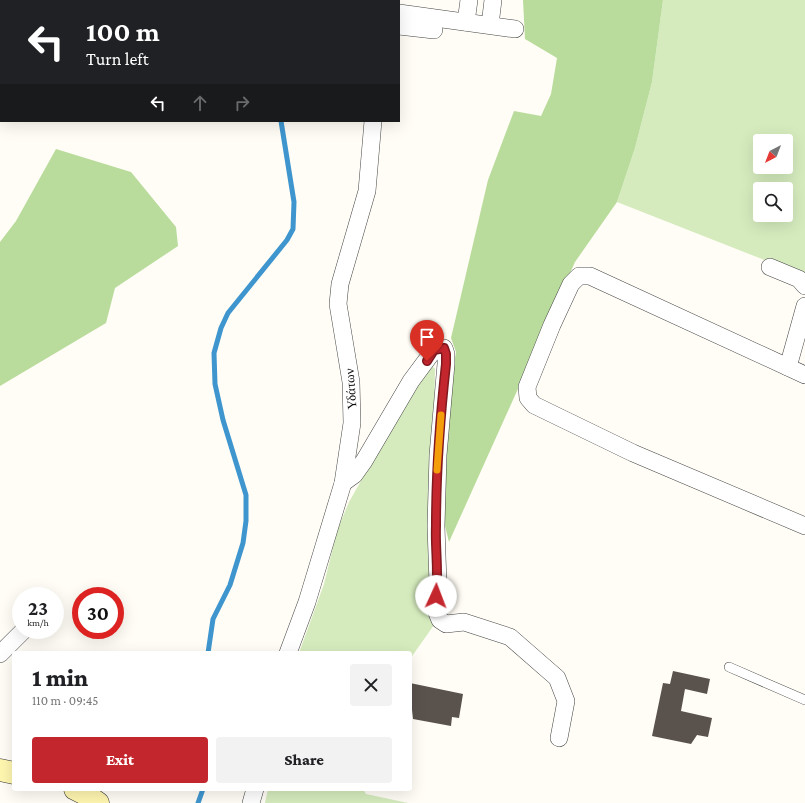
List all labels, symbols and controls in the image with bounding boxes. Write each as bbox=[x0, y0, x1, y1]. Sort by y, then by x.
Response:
icon: left bbox=[20, 16, 72, 68]
text: 100 m bbox=[86, 16, 160, 47]
text: Turn left bbox=[86, 49, 149, 69]
icon: left bbox=[147, 92, 169, 114]
icon: ahead bbox=[189, 92, 211, 114]
icon: right bbox=[231, 92, 253, 114]
north arrow bbox=[753, 134, 793, 174]
map controls bbox=[753, 134, 793, 222]
button: search bbox=[753, 182, 793, 222]
pin bbox=[410, 320, 444, 361]
icon: arrive bbox=[416, 326, 438, 348]
street label: Υδάτων bbox=[342, 368, 359, 410]
position arrow bbox=[415, 575, 457, 617]
speed limit sign: 30 bbox=[72, 587, 124, 639]
text: 23 bbox=[28, 597, 48, 619]
text: km/h bbox=[27, 617, 49, 628]
text: 1 min bbox=[32, 664, 88, 691]
button: close bbox=[350, 664, 392, 706]
text: 110 m · 09:45 bbox=[32, 693, 99, 708]
button: Exit bbox=[32, 737, 208, 783]
button: Share bbox=[216, 737, 392, 783]

